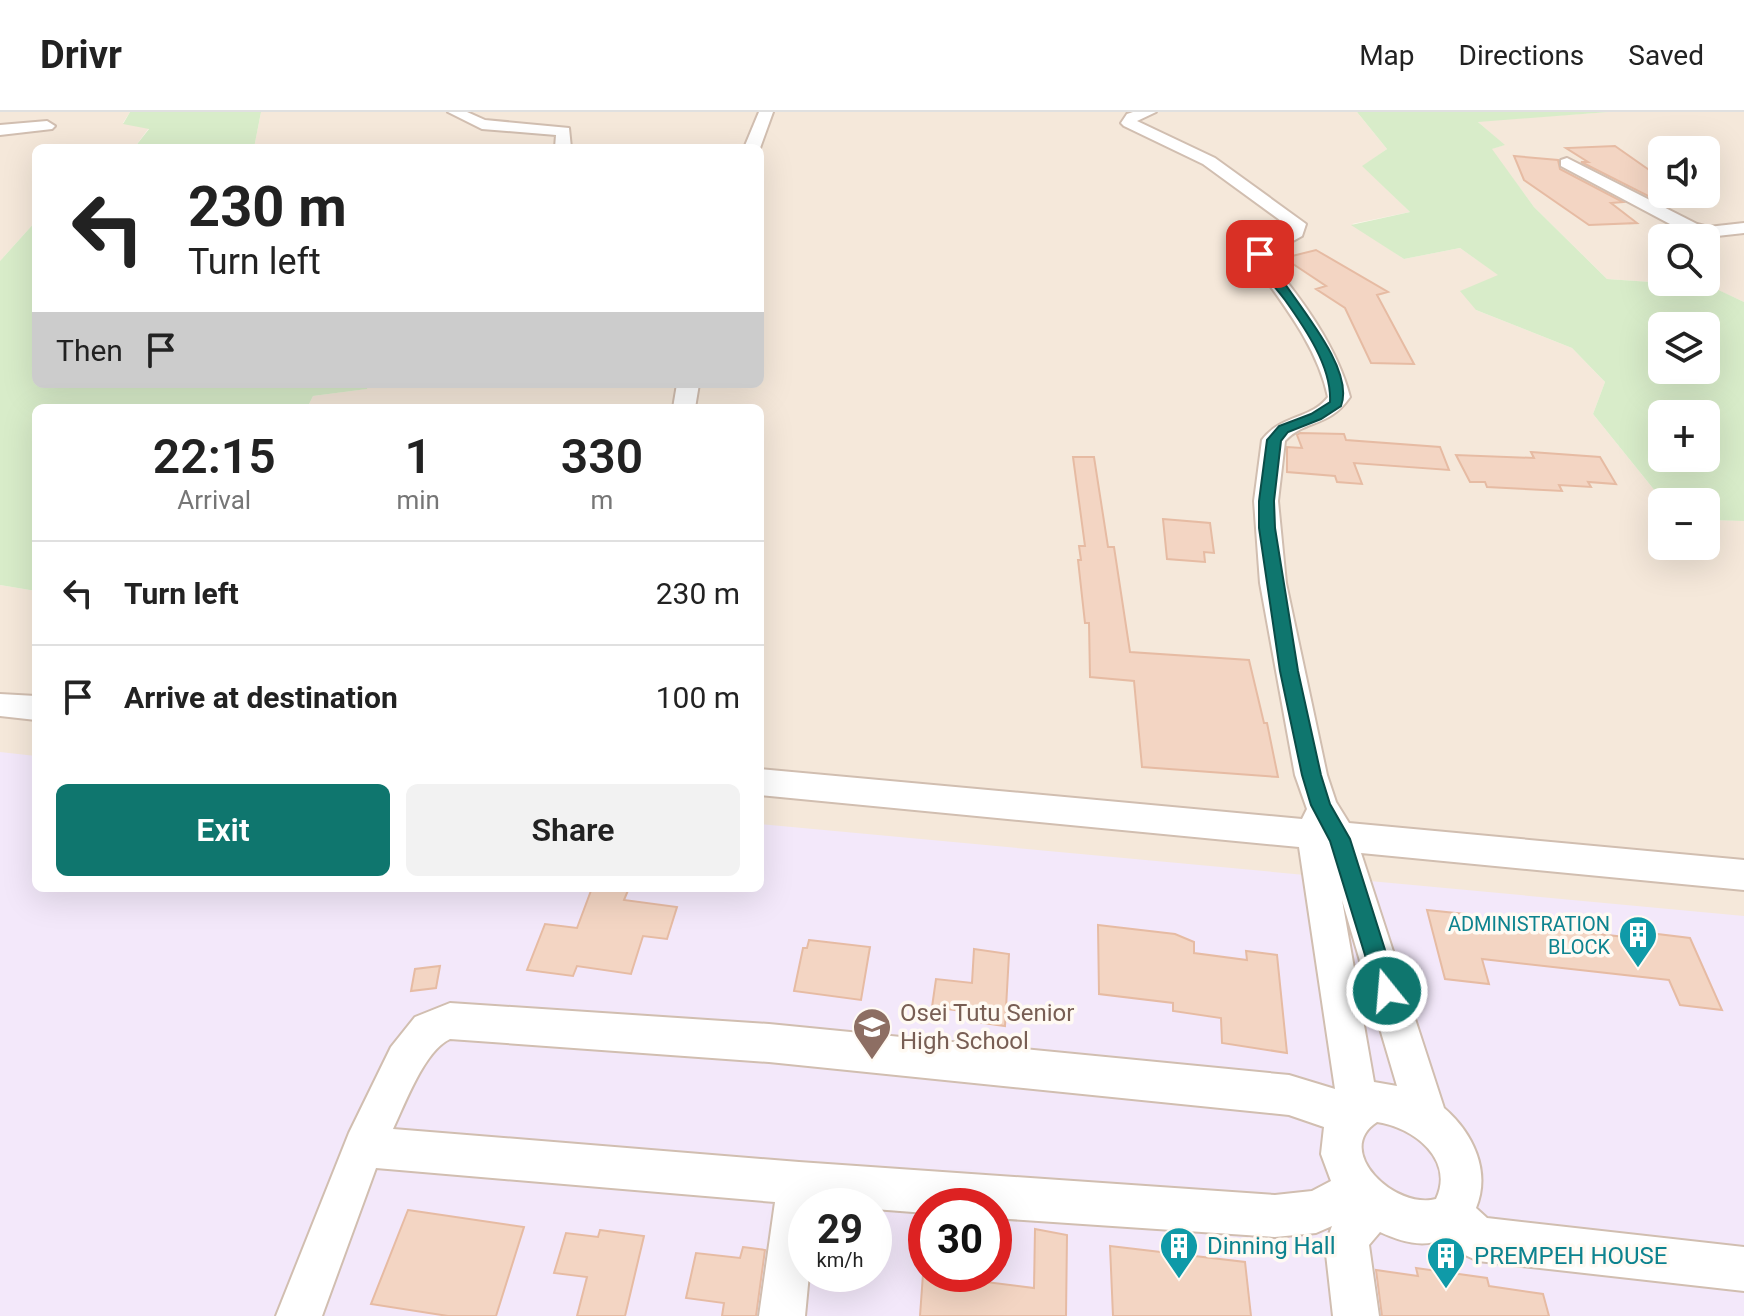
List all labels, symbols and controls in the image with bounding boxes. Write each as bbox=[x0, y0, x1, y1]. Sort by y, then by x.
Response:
text: Drivr bbox=[40, 33, 122, 77]
text: Map bbox=[1359, 39, 1415, 72]
text: Directions bbox=[1459, 39, 1584, 72]
text: Saved bbox=[1628, 39, 1704, 72]
map controls bbox=[1648, 136, 1720, 560]
button: sound bbox=[1648, 136, 1720, 208]
text: 230 m bbox=[188, 174, 347, 240]
icon: left bbox=[56, 176, 160, 280]
pin bbox=[1226, 220, 1294, 288]
button: search bbox=[1648, 224, 1720, 296]
icon: arrive bbox=[1238, 232, 1282, 276]
text: Turn left bbox=[188, 241, 321, 283]
button: layers bbox=[1648, 312, 1720, 384]
icon: arrive bbox=[139, 328, 183, 372]
text: Then bbox=[56, 333, 123, 368]
button: + bbox=[1648, 400, 1720, 472]
text: 22:15 bbox=[153, 428, 276, 485]
text: 1 bbox=[405, 428, 432, 485]
text: 330 bbox=[561, 428, 643, 485]
text: Arrival bbox=[177, 485, 251, 515]
text: min bbox=[396, 485, 440, 515]
text: m bbox=[591, 485, 613, 515]
button: − bbox=[1648, 488, 1720, 560]
icon: left bbox=[56, 571, 100, 615]
text: Turn left bbox=[124, 576, 239, 611]
text: 230 m bbox=[656, 576, 740, 611]
icon: arrive bbox=[56, 675, 100, 719]
text: Arrive at destination bbox=[124, 680, 398, 715]
text: 100 m bbox=[656, 680, 740, 715]
button: Exit bbox=[56, 784, 390, 876]
button: Share bbox=[406, 784, 740, 876]
place label: ADMINISTRATION BLOCK bbox=[1448, 912, 1610, 959]
building icon: ADMINISTRATION BLOCK bbox=[1617, 914, 1659, 969]
position arrow bbox=[1345, 949, 1429, 1033]
place label: Osei Tutu Senior High School bbox=[900, 999, 1074, 1055]
school or university icon: Osei Tutu Senior High School bbox=[851, 1006, 893, 1061]
speed limit sign: 30 bbox=[908, 1188, 1012, 1292]
text: 29 bbox=[817, 1206, 863, 1253]
building icon: Dinning Hall bbox=[1158, 1225, 1200, 1280]
place label: Dinning Hall bbox=[1207, 1232, 1335, 1260]
building icon: PREMPEH HOUSE bbox=[1425, 1235, 1467, 1290]
place label: PREMPEH HOUSE bbox=[1474, 1242, 1667, 1270]
text: km/h bbox=[817, 1248, 863, 1272]

